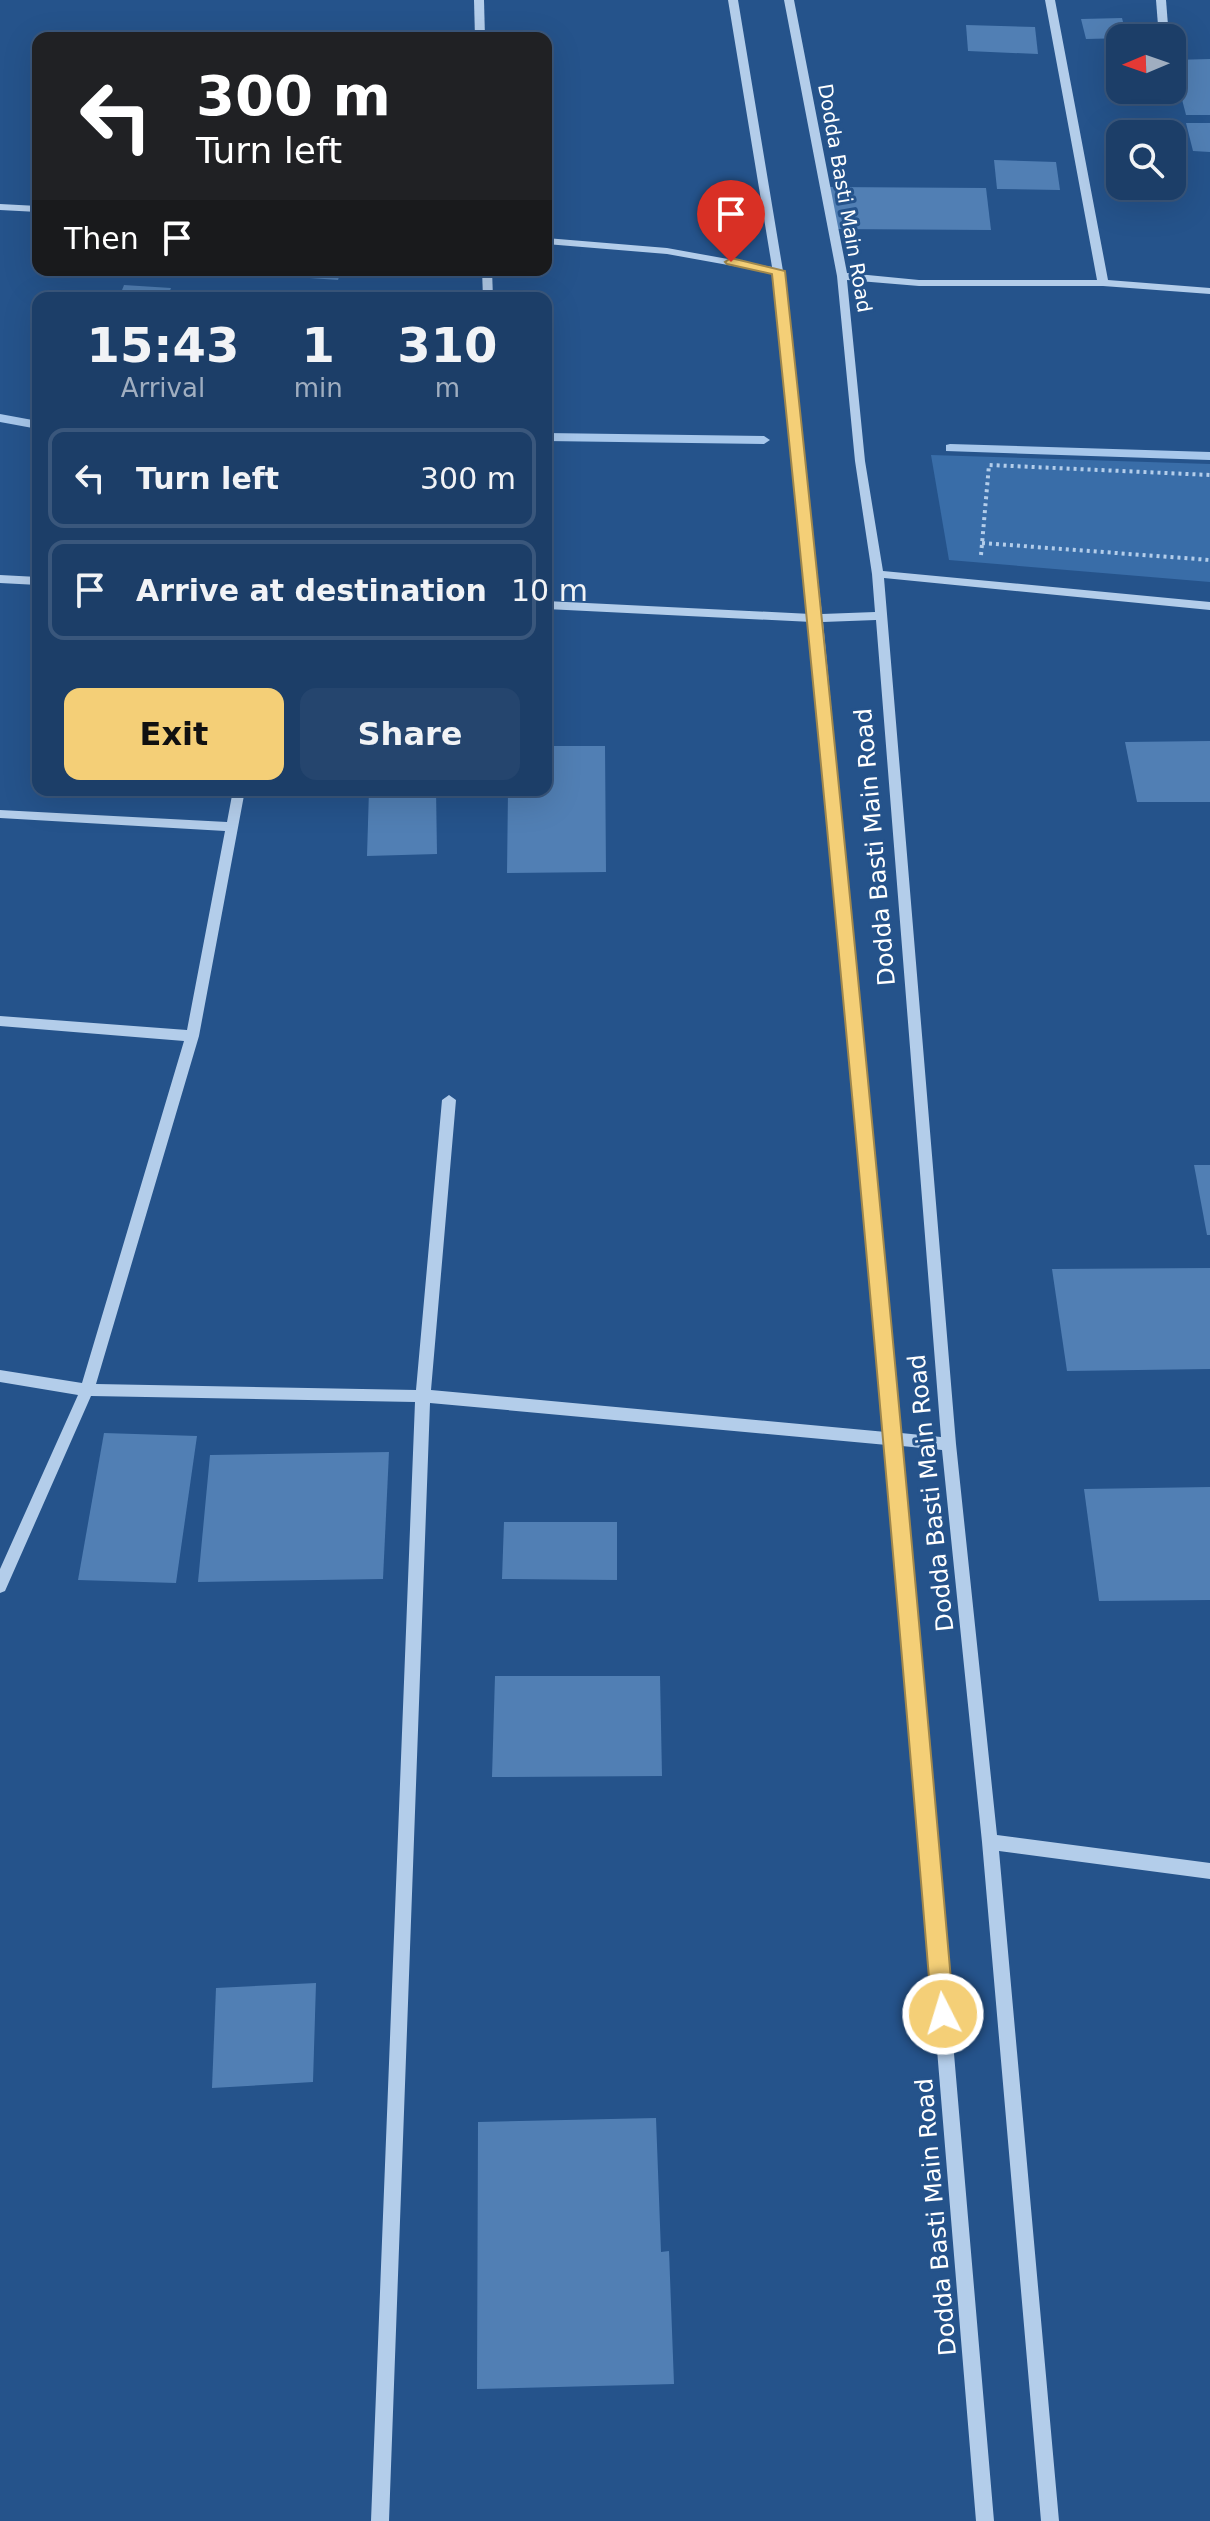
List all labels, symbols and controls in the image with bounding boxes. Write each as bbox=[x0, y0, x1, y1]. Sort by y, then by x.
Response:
north arrow bbox=[1106, 24, 1186, 104]
map controls bbox=[1106, 24, 1186, 200]
text: 300 m bbox=[196, 63, 391, 128]
icon: left bbox=[64, 64, 168, 168]
street label: Dodda Basti Main Road bbox=[813, 82, 877, 314]
button: search bbox=[1106, 120, 1186, 200]
text: Turn left bbox=[196, 130, 342, 171]
pin bbox=[697, 180, 765, 262]
icon: arrive bbox=[709, 192, 753, 236]
icon: arrive bbox=[155, 216, 199, 260]
text: Then bbox=[64, 221, 139, 256]
text: 15:43 bbox=[86, 317, 239, 373]
text: 1 bbox=[302, 317, 335, 373]
text: 310 bbox=[397, 317, 497, 373]
text: Arrival bbox=[121, 373, 205, 403]
text: min bbox=[294, 373, 343, 403]
text: m bbox=[435, 373, 460, 403]
icon: left bbox=[68, 456, 112, 500]
text: Turn left bbox=[136, 461, 279, 496]
text: 300 m bbox=[420, 461, 516, 496]
icon: arrive bbox=[68, 568, 112, 612]
text: Arrive at destination bbox=[136, 573, 487, 608]
text: 10 m bbox=[511, 573, 588, 608]
button: Exit bbox=[64, 688, 284, 780]
button: Share bbox=[300, 688, 520, 780]
street label: Dodda Basti Main Road bbox=[849, 707, 901, 987]
street label: Dodda Basti Main Road bbox=[903, 1353, 959, 1633]
position arrow bbox=[901, 1972, 985, 2056]
street label: Dodda Basti Main Road bbox=[910, 2077, 962, 2357]

